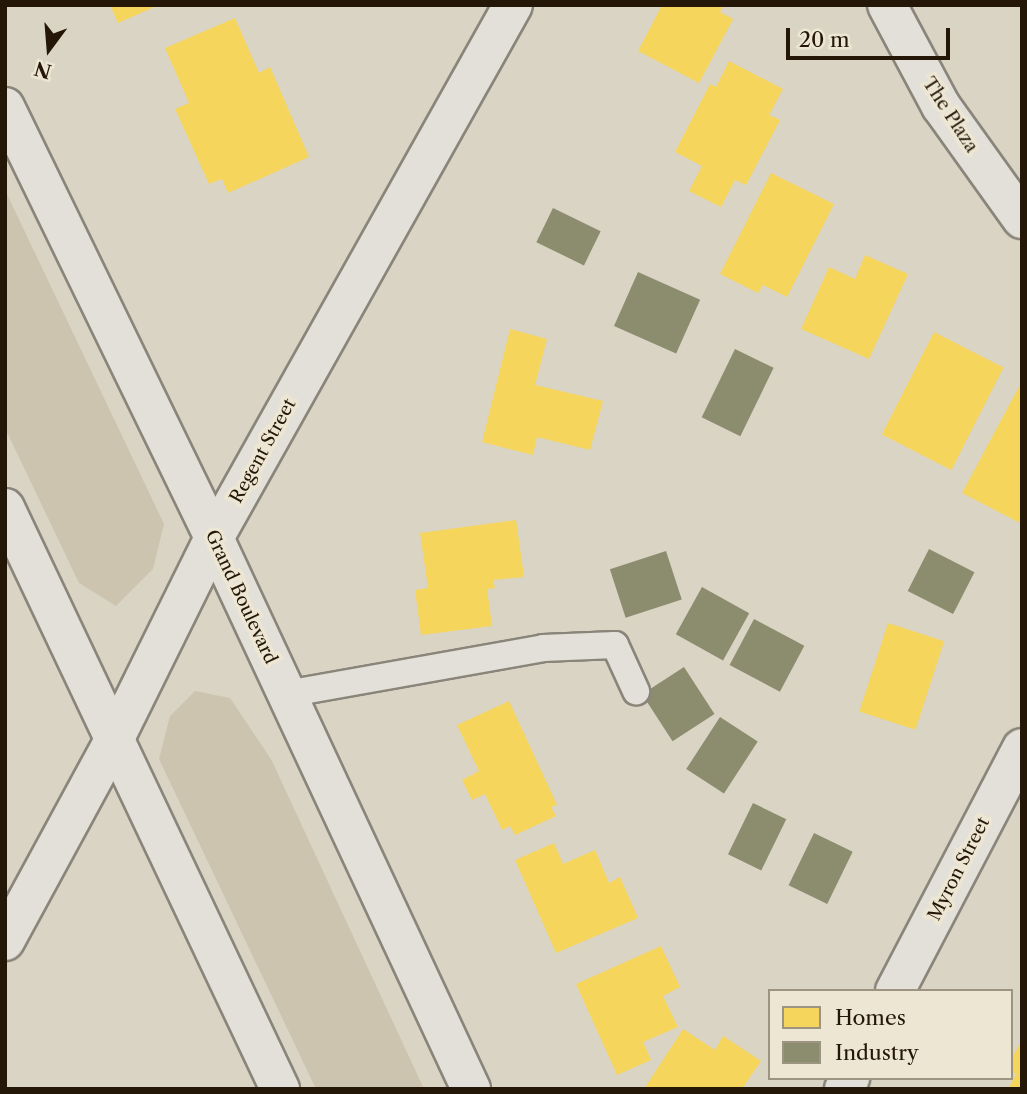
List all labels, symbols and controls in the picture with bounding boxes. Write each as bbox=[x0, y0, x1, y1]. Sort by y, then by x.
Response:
north arrow bbox=[14, 14, 84, 84]
scale bar bbox=[789, 14, 954, 58]
text: 20 m bbox=[799, 27, 850, 52]
text: N bbox=[32, 56, 54, 83]
street label: The Plaza bbox=[918, 73, 982, 157]
street label: Regent Street bbox=[225, 395, 301, 507]
street label: Grand Boulevard bbox=[201, 527, 281, 667]
street label: Myron Street bbox=[924, 814, 994, 924]
legend bbox=[768, 989, 1013, 1080]
text: Homes bbox=[835, 1005, 906, 1030]
text: Industry bbox=[835, 1040, 919, 1065]

